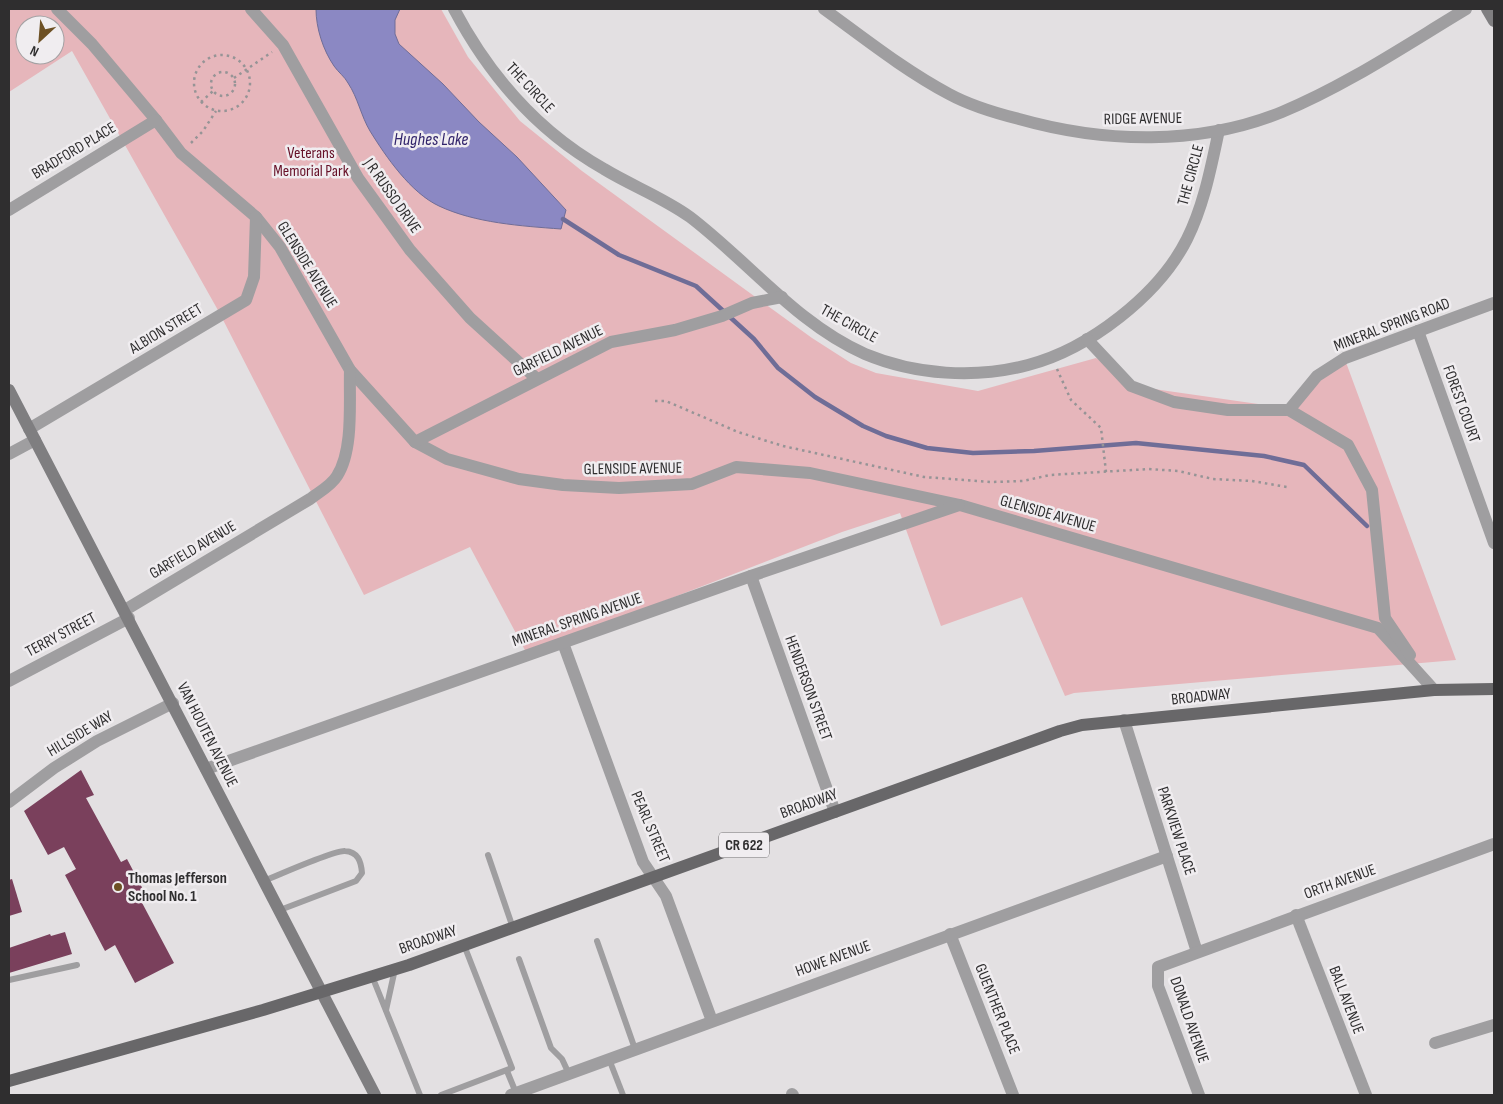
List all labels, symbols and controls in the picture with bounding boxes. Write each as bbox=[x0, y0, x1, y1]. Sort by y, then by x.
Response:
north arrow bbox=[15, 15, 65, 65]
text: N bbox=[27, 42, 42, 61]
street label: THE CIRCLE bbox=[502, 59, 558, 117]
street label: RIDGE AVENUE bbox=[1104, 109, 1182, 129]
street label: BRADFORD PLACE bbox=[28, 118, 120, 184]
water label: Hughes Lake bbox=[394, 129, 468, 150]
street label: THE CIRCLE bbox=[1174, 142, 1208, 208]
park label: Veterans Memorial Park bbox=[273, 144, 349, 181]
street label: J R RUSSO DRIVE bbox=[359, 154, 425, 237]
street label: GLENSIDE AVENUE bbox=[273, 218, 341, 312]
street label: MINERAL SPRING ROAD bbox=[1331, 294, 1453, 356]
street label: ALBION STREET bbox=[125, 299, 206, 359]
street label: THE CIRCLE bbox=[817, 301, 881, 347]
street label: GARFIELD AVENUE bbox=[510, 321, 606, 381]
street label: FOREST COURT bbox=[1438, 363, 1484, 446]
street label: GLENSIDE AVENUE bbox=[584, 459, 682, 479]
street label: GLENSIDE AVENUE bbox=[998, 491, 1098, 537]
street label: GARFIELD AVENUE bbox=[146, 517, 240, 583]
street label: MINERAL SPRING AVENUE bbox=[510, 589, 644, 651]
street label: TERRY STREET bbox=[22, 608, 100, 662]
street label: HENDERSON STREET bbox=[780, 633, 836, 744]
street label: VAN HOUTEN AVENUE bbox=[172, 680, 242, 790]
street label: BROADWAY bbox=[1170, 684, 1232, 710]
street label: HILLSIDE WAY bbox=[44, 707, 117, 761]
street label: PARKVIEW PLACE bbox=[1153, 784, 1199, 878]
street label: BROADWAY bbox=[778, 785, 841, 823]
street label: PEARL STREET bbox=[626, 788, 674, 866]
road number: CR 622 bbox=[719, 832, 769, 858]
street label: ORTH AVENUE bbox=[1301, 860, 1379, 904]
place label: Thomas Jefferson School No. 1 bbox=[128, 869, 227, 906]
marker: Thomas Jefferson School No. 1 bbox=[112, 881, 124, 893]
street label: BROADWAY bbox=[397, 921, 460, 959]
street label: HOWE AVENUE bbox=[793, 937, 873, 981]
street label: GUENTHER PLACE bbox=[970, 961, 1024, 1057]
street label: BALL AVENUE bbox=[1324, 963, 1368, 1037]
street label: DONALD AVENUE bbox=[1165, 974, 1213, 1066]

